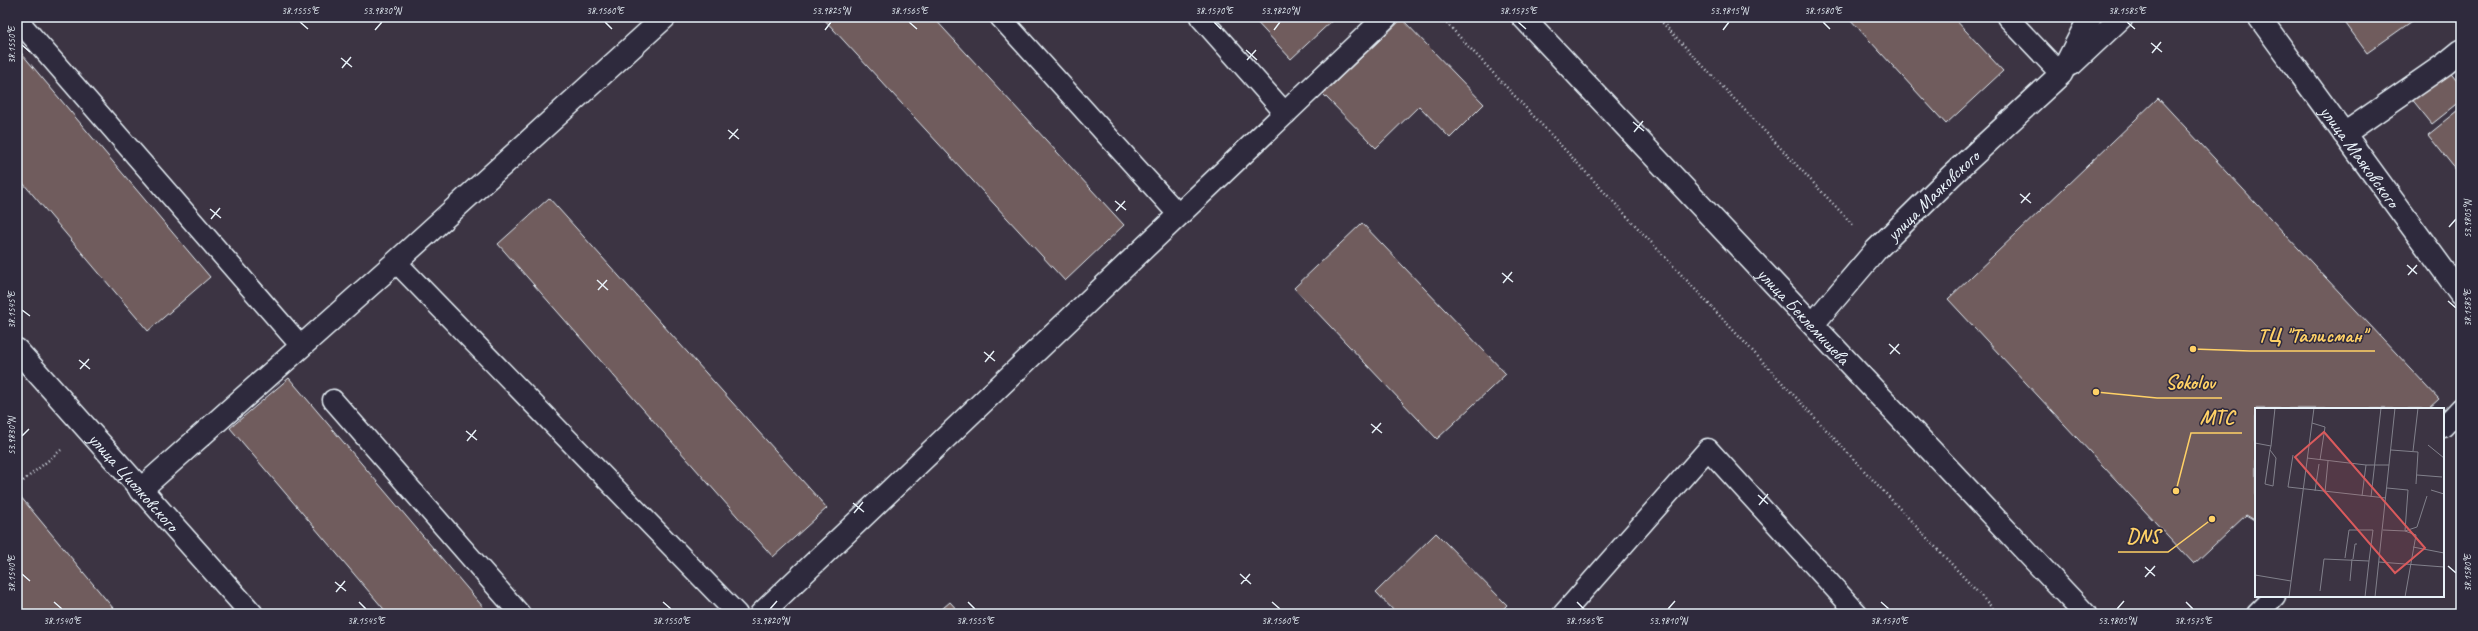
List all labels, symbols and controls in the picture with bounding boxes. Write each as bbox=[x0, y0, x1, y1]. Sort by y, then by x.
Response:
text: 38.1555°E bbox=[281, 4, 320, 17]
text: 53.9830°N bbox=[363, 4, 403, 17]
text: 38.1560°E bbox=[586, 4, 625, 17]
text: 53.9825°N bbox=[812, 4, 852, 17]
text: 38.1565°E bbox=[890, 4, 929, 17]
text: 38.1570°E bbox=[1195, 4, 1234, 17]
text: 53.9820°N bbox=[1261, 4, 1301, 17]
text: 38.1575°E bbox=[1499, 4, 1538, 17]
text: 53.9815°N bbox=[1710, 4, 1750, 17]
text: 38.1580°E bbox=[1804, 4, 1843, 17]
text: 38.1585°E bbox=[2108, 4, 2147, 17]
text: 38.1550°E bbox=[5, 25, 18, 64]
street label: улица Маяковского bbox=[2314, 100, 2406, 214]
street label: улица Маяковского bbox=[1881, 143, 1986, 247]
text: 53.9805°N bbox=[2461, 198, 2474, 238]
street label: улица Беклемищева bbox=[1751, 262, 1856, 371]
text: 38.1585°E bbox=[2461, 288, 2474, 327]
text: 38.1545°E bbox=[5, 290, 18, 329]
callout: ТЦ "Талисман" bbox=[2250, 319, 2375, 351]
text: ТЦ "Талисман" bbox=[2258, 323, 2371, 348]
callout: Sokolov bbox=[2157, 366, 2222, 398]
text: Sokolov bbox=[2165, 370, 2217, 395]
callout: МТС bbox=[2191, 401, 2242, 433]
text: МТС bbox=[2200, 405, 2237, 430]
inset map bbox=[2255, 408, 2444, 597]
text: 53.9830°N bbox=[5, 415, 18, 455]
street label: улица Циолковского bbox=[82, 427, 185, 539]
callout: DNS bbox=[2118, 520, 2168, 552]
text: DNS bbox=[2126, 524, 2163, 549]
text: 38.1580°E bbox=[2461, 553, 2474, 592]
text: 38.1540°E bbox=[5, 554, 18, 593]
text: 38.1540°E bbox=[43, 614, 82, 627]
text: 38.1545°E bbox=[347, 614, 386, 627]
text: 38.1550°E bbox=[652, 614, 691, 627]
text: 53.9820°N bbox=[751, 614, 791, 627]
text: 38.1555°E bbox=[956, 614, 995, 627]
text: 38.1560°E bbox=[1261, 614, 1300, 627]
text: 38.1565°E bbox=[1565, 614, 1604, 627]
text: 53.9810°N bbox=[1649, 614, 1689, 627]
text: 38.1570°E bbox=[1870, 614, 1909, 627]
text: 53.9805°N bbox=[2098, 614, 2138, 627]
text: 38.1575°E bbox=[2174, 614, 2213, 627]

